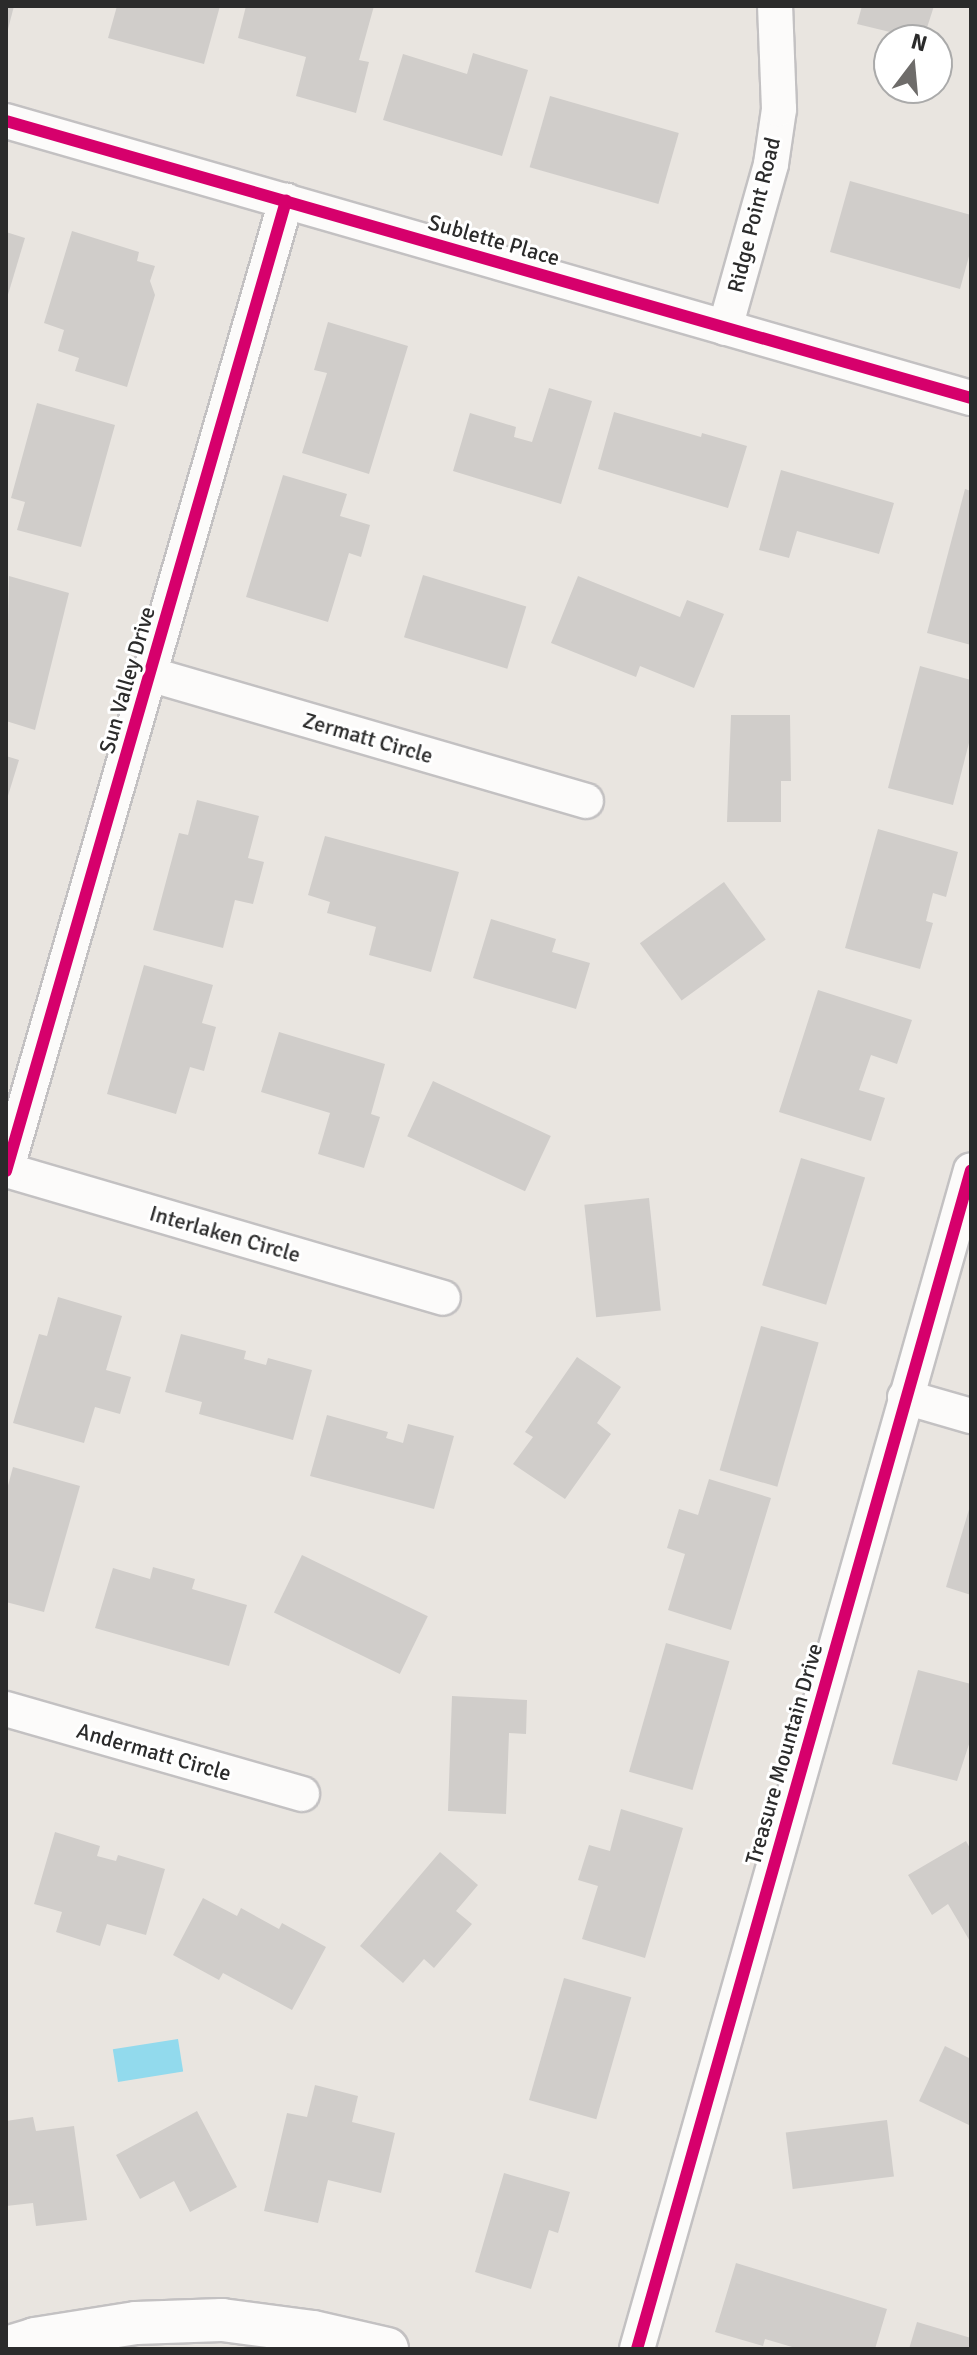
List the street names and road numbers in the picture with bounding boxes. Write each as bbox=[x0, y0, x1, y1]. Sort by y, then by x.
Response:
street label: Ridge Point Road bbox=[722, 135, 786, 295]
street label: Sublette Place bbox=[425, 209, 563, 271]
street label: Sun Valley Drive bbox=[93, 604, 161, 756]
street label: Zermatt Circle bbox=[300, 707, 436, 769]
street label: Interlaken Circle bbox=[147, 1200, 303, 1268]
street label: Treasure Mountain Drive bbox=[740, 1640, 828, 1868]
street label: Andermatt Circle bbox=[74, 1717, 234, 1787]

